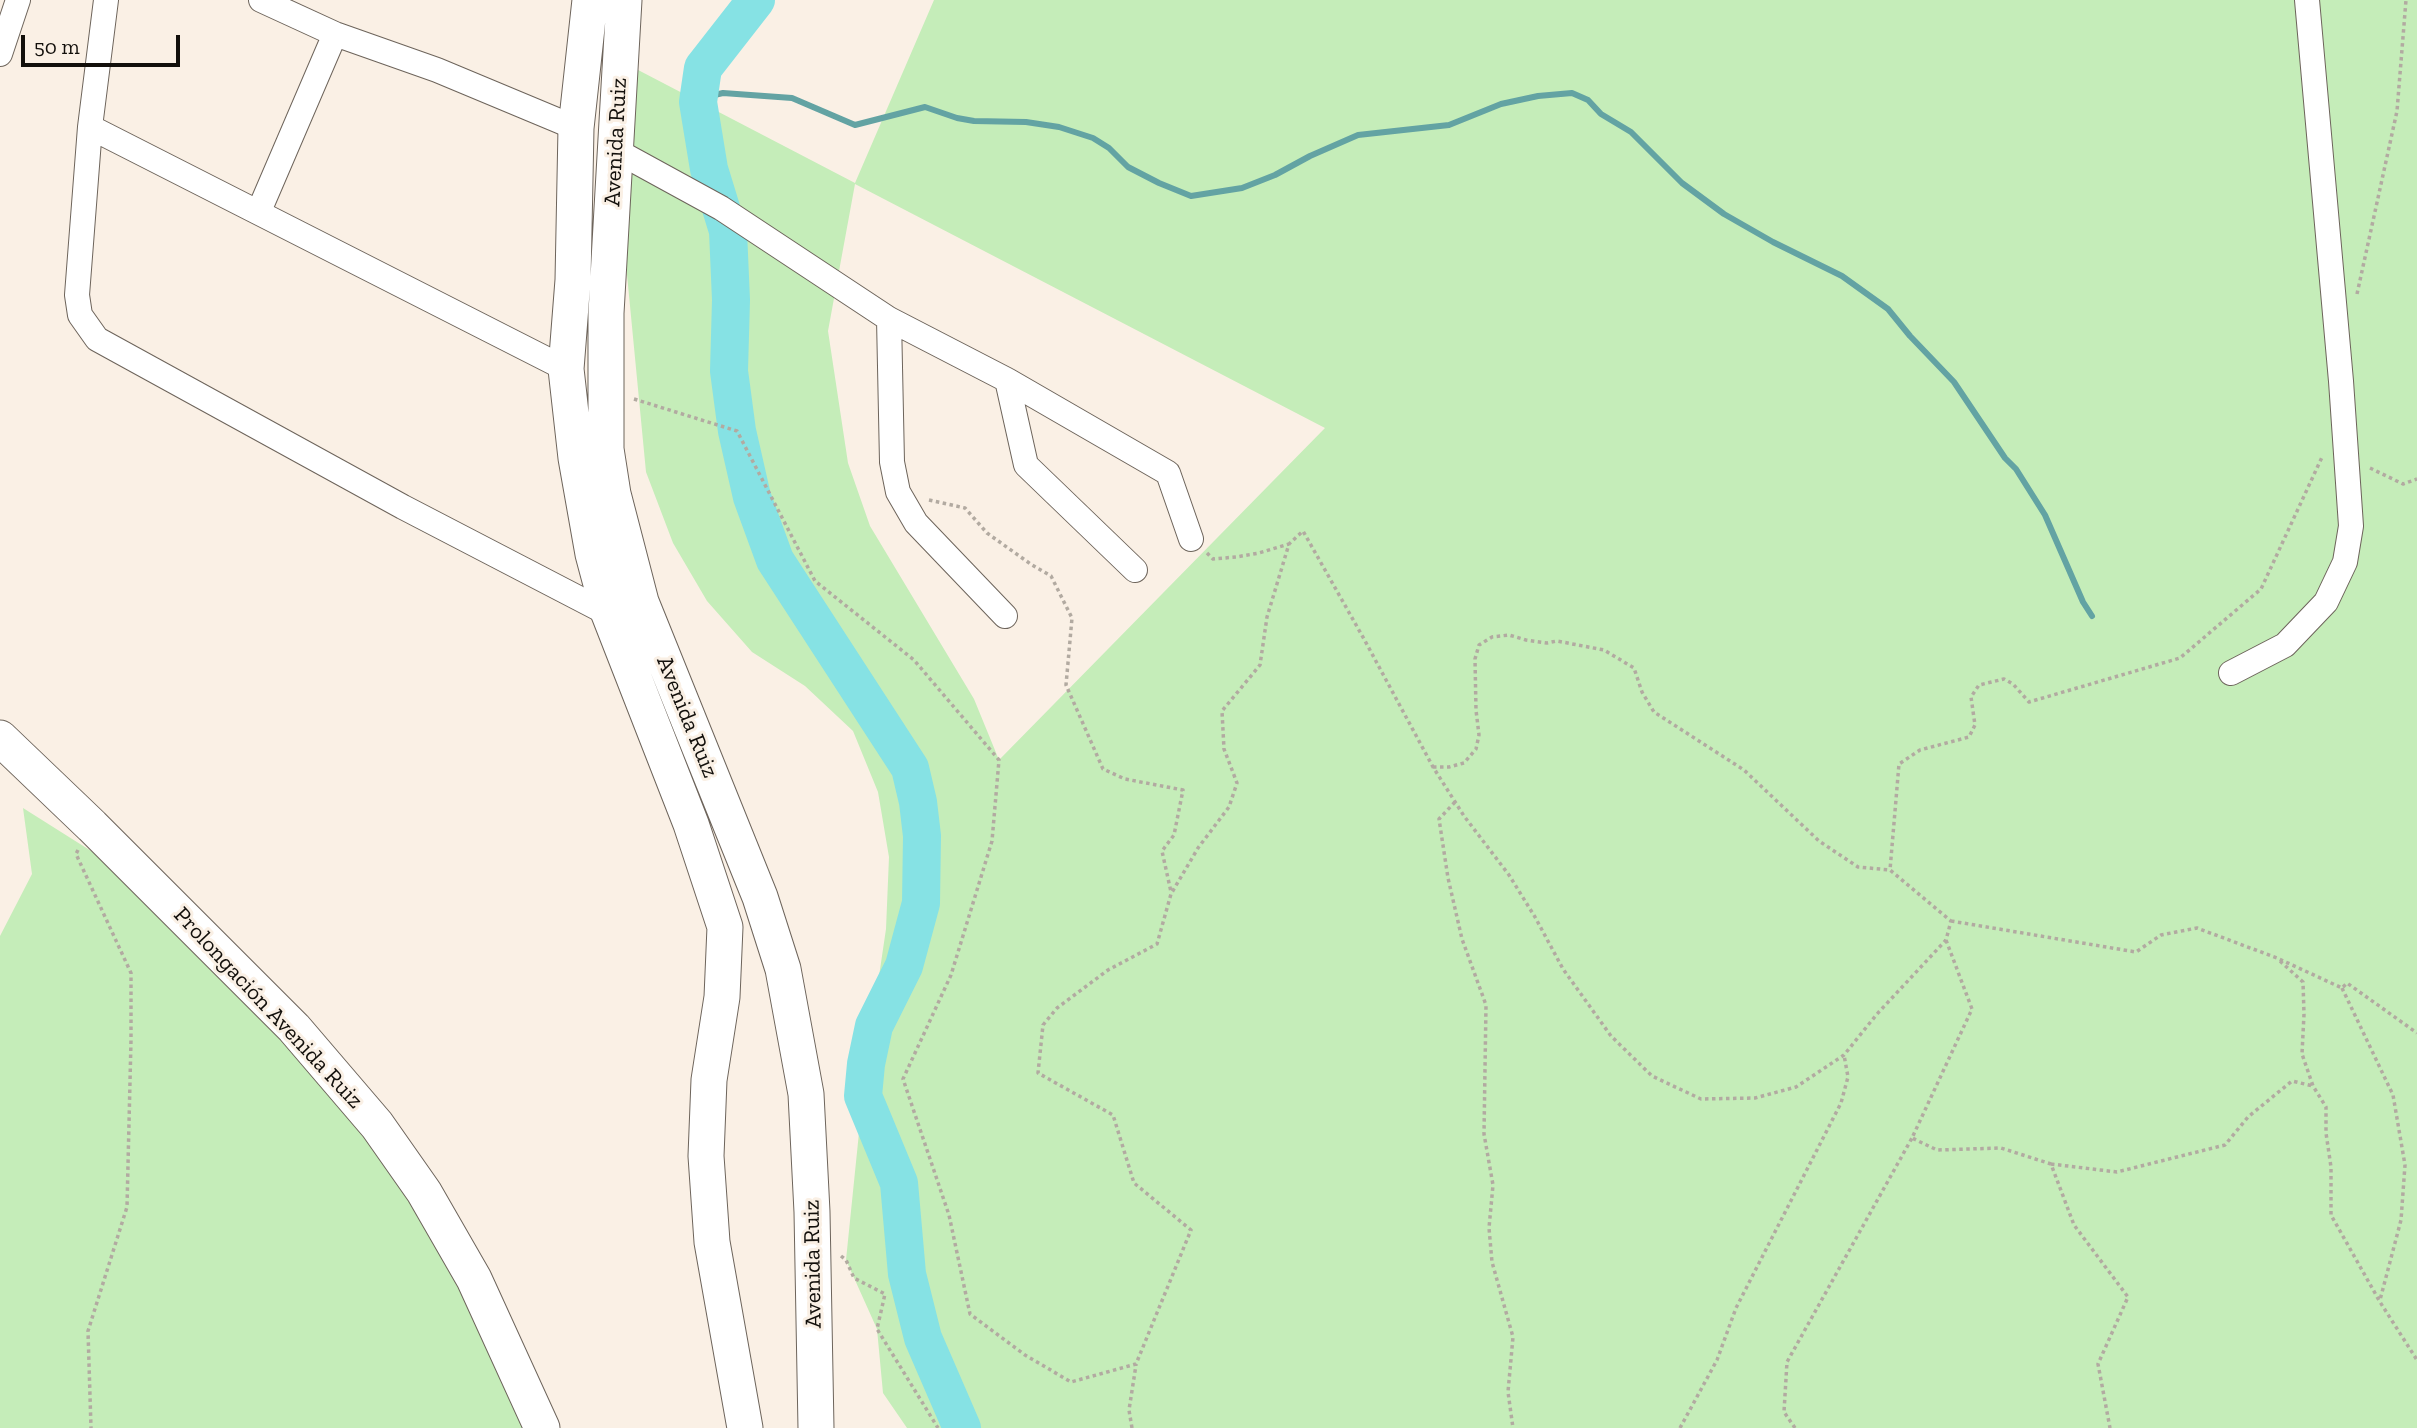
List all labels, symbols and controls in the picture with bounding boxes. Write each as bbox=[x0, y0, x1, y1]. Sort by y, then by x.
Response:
scale bar bbox=[24, 21, 184, 65]
text: 50 m bbox=[34, 34, 80, 59]
street label: Avenida Ruiz bbox=[599, 77, 633, 207]
street label: Avenida Ruiz bbox=[650, 652, 724, 782]
street label: Prolongación Avenida Ruiz bbox=[167, 902, 369, 1114]
street label: Avenida Ruiz bbox=[798, 1199, 828, 1329]

